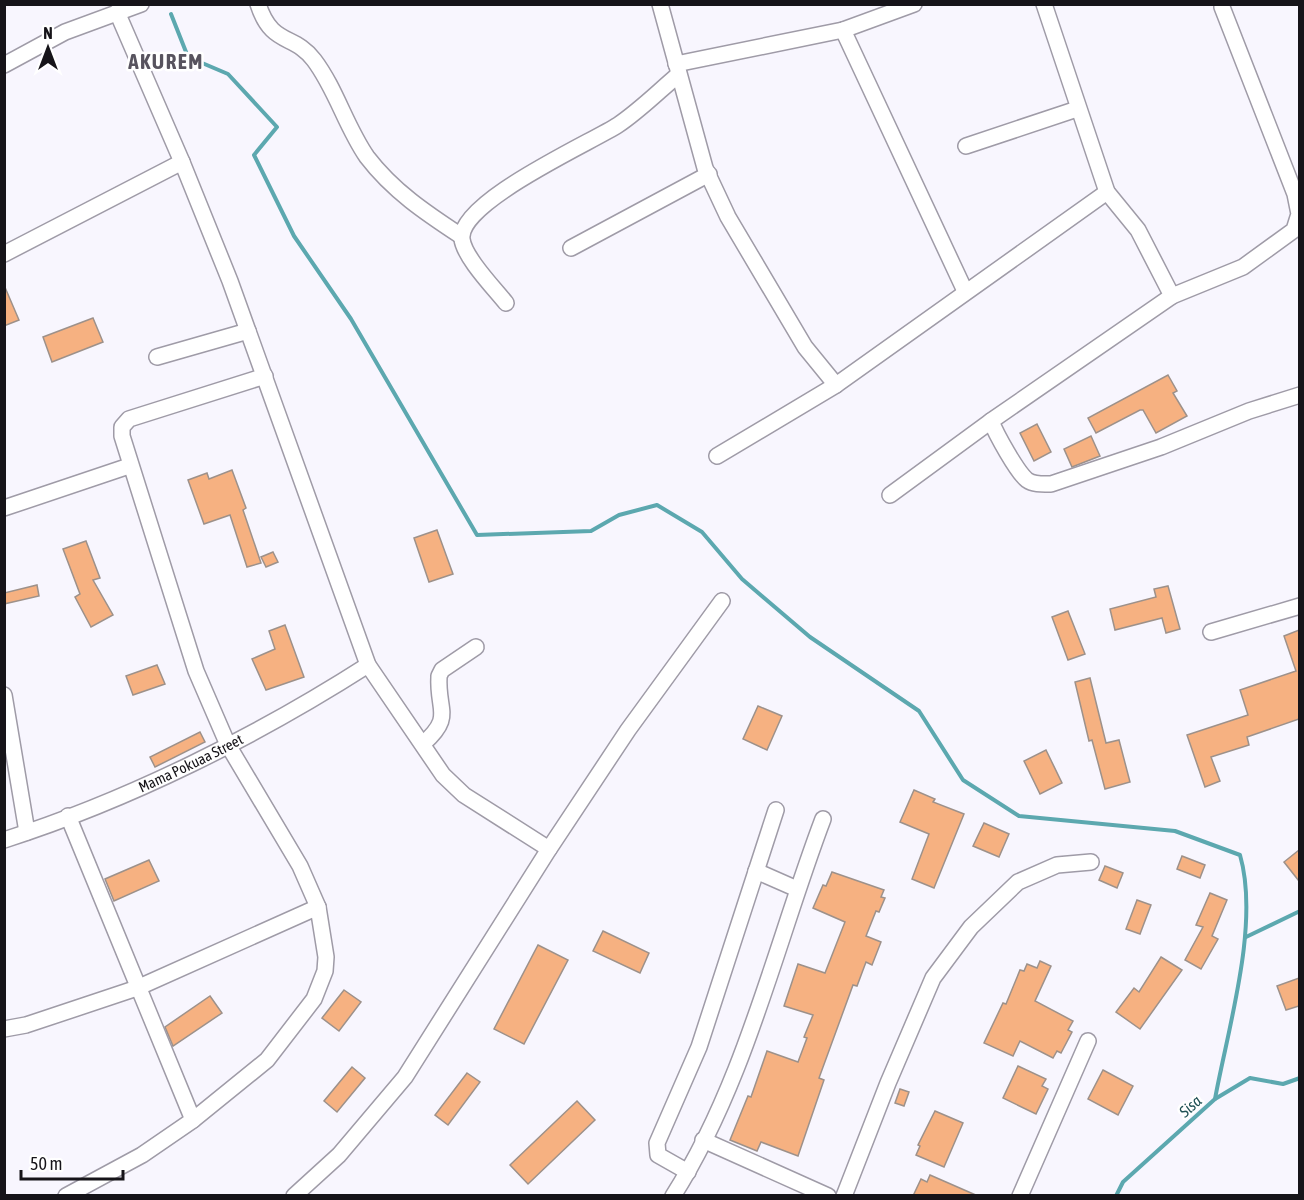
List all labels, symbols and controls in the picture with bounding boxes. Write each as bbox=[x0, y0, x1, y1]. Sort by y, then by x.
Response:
north arrow bbox=[18, 18, 78, 78]
text: N bbox=[43, 24, 53, 42]
district label: AKUREM bbox=[127, 49, 204, 73]
street label: Mama Pokuaa Street bbox=[136, 730, 246, 796]
water label: Sisa bbox=[1175, 1091, 1205, 1121]
scale bar bbox=[21, 1143, 123, 1181]
text: 50 m bbox=[30, 1153, 62, 1174]

